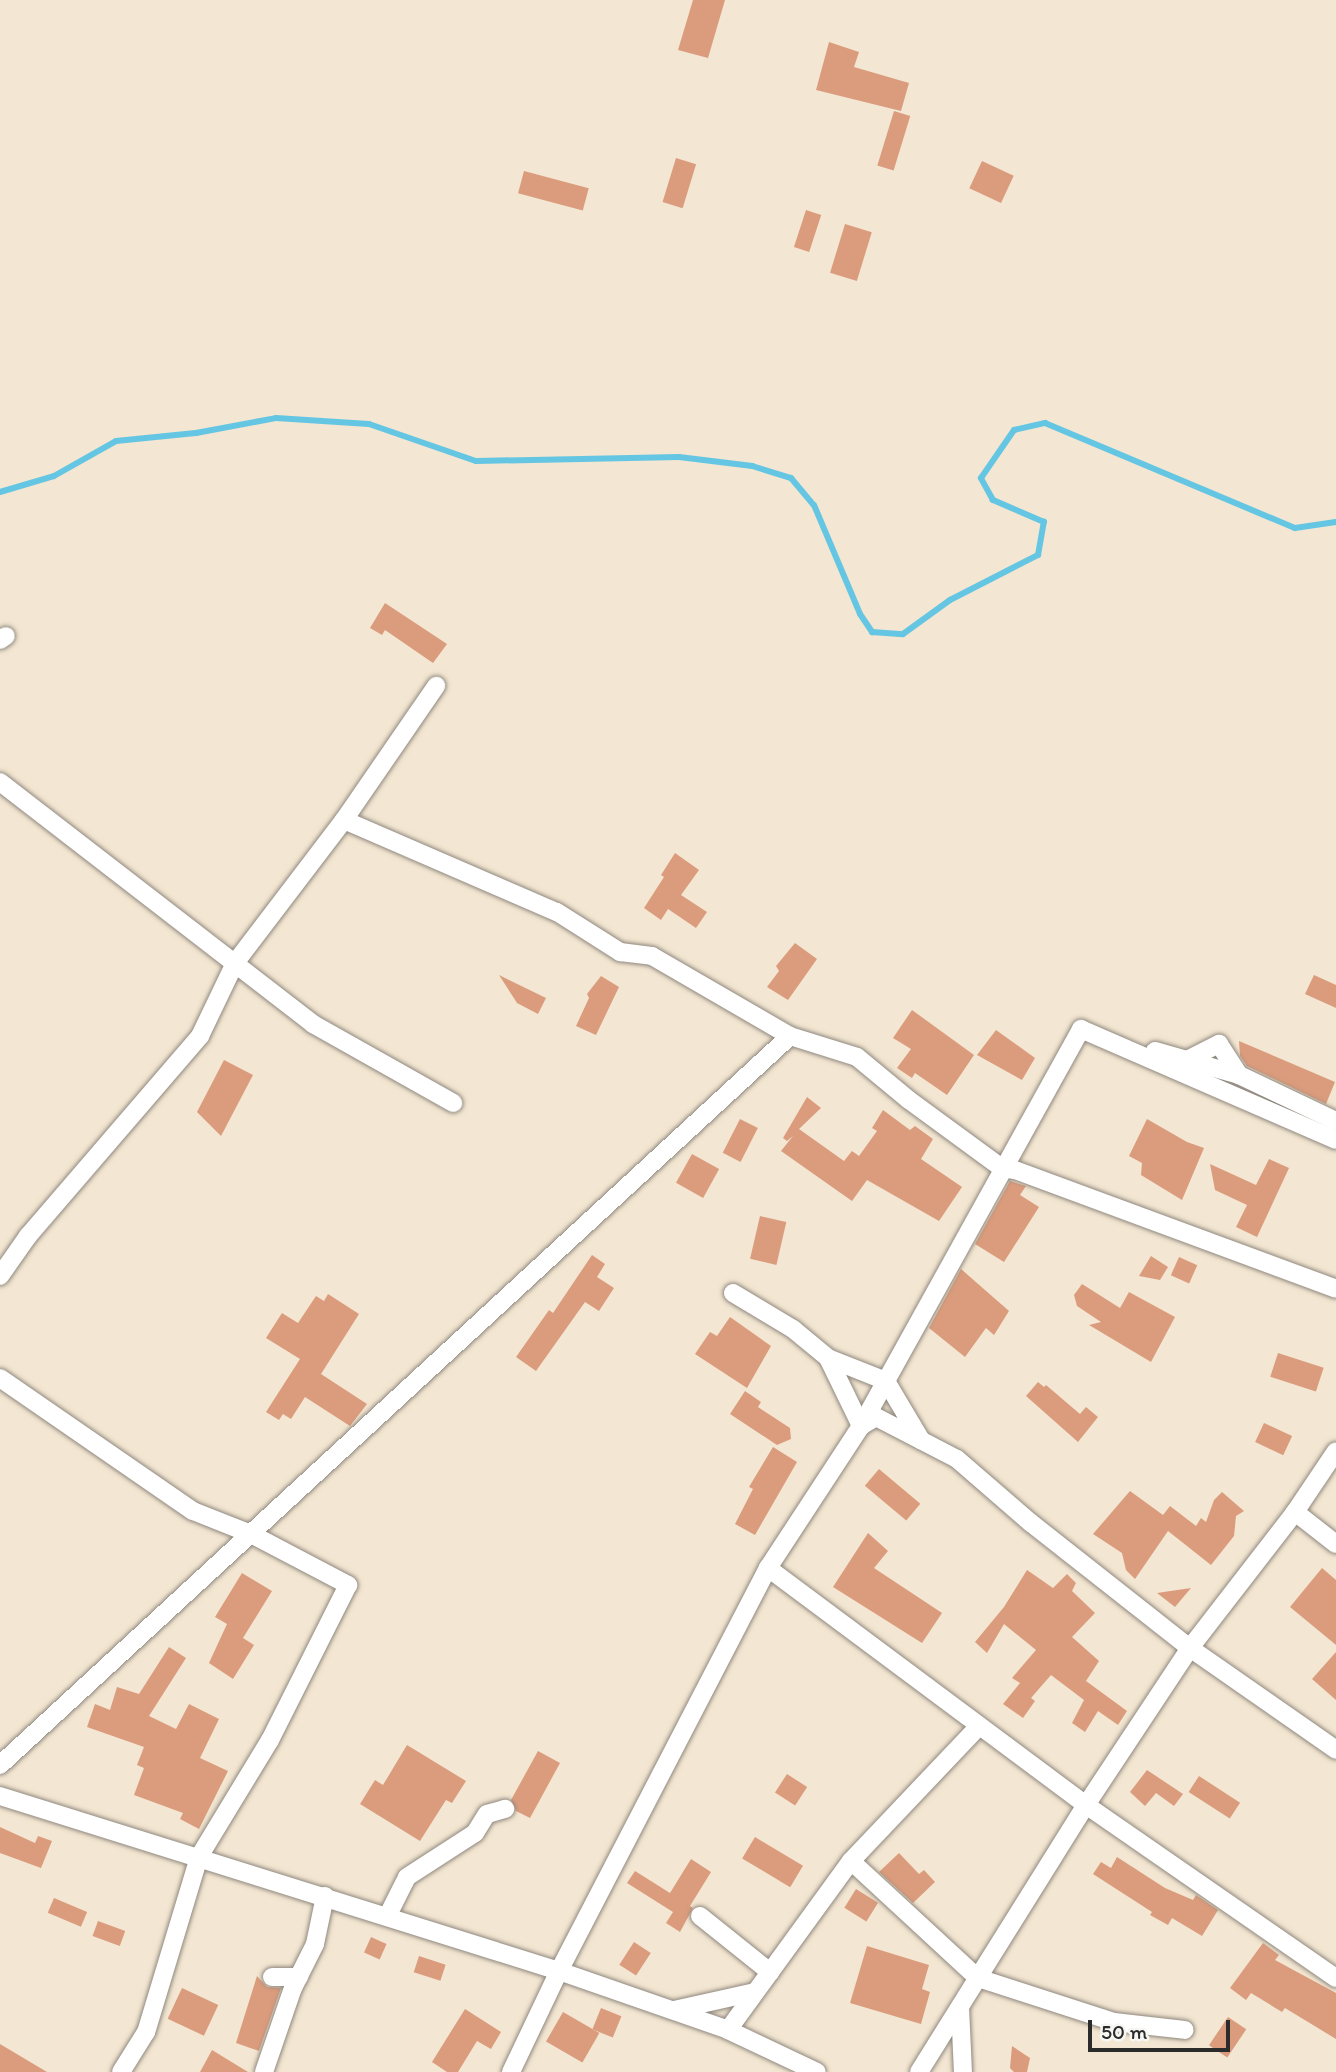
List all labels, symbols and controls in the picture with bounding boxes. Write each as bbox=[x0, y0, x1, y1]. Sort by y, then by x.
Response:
scale bar bbox=[1091, 2006, 1233, 2050]
text: 50 m bbox=[1101, 2019, 1147, 2044]

